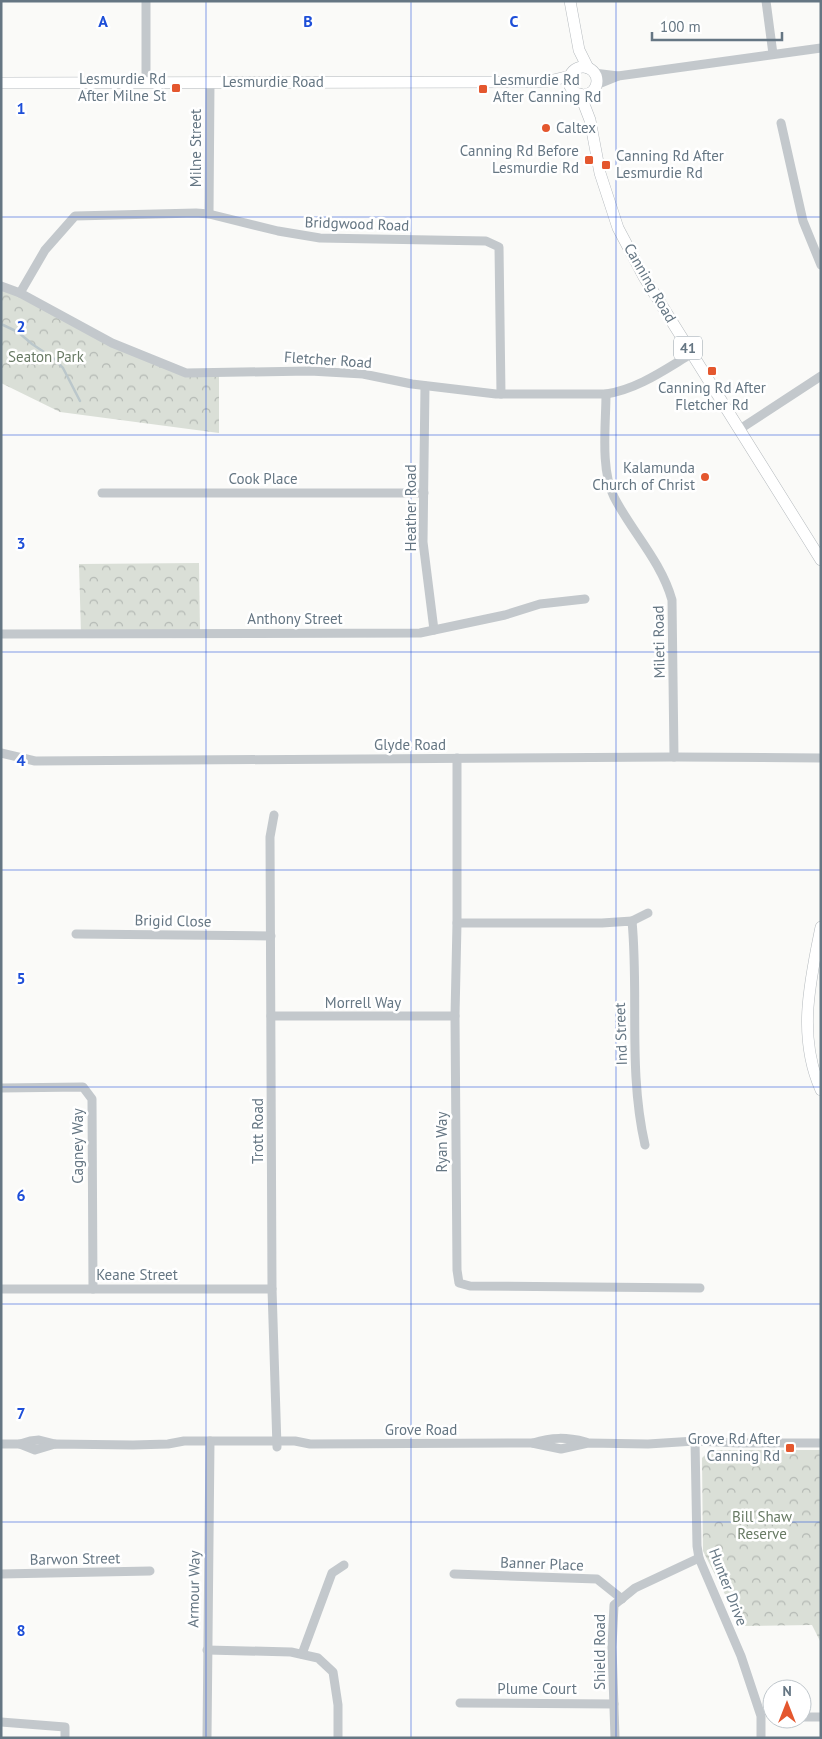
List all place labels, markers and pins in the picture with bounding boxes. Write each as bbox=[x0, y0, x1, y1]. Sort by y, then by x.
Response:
place label: Lesmurdie Rd After Milne St bbox=[78, 69, 166, 105]
place label: Lesmurdie Rd After Canning Rd bbox=[493, 70, 601, 106]
marker: Lesmurdie Rd After Milne St bbox=[170, 82, 182, 94]
marker: Lesmurdie Rd After Canning Rd bbox=[477, 83, 489, 95]
place label: Caltex bbox=[556, 118, 596, 137]
marker: Caltex bbox=[540, 122, 552, 134]
place label: Canning Rd Before Lesmurdie Rd bbox=[460, 141, 579, 177]
place label: Canning Rd After Lesmurdie Rd bbox=[616, 146, 724, 182]
marker: Canning Rd Before Lesmurdie Rd bbox=[583, 154, 595, 166]
marker: Canning Rd After Lesmurdie Rd bbox=[600, 159, 612, 171]
marker: Canning Rd After Fletcher Rd bbox=[706, 365, 718, 377]
place label: Canning Rd After Fletcher Rd bbox=[658, 378, 766, 414]
place label: Kalamunda Church of Christ bbox=[592, 458, 695, 494]
marker: Kalamunda Church of Christ bbox=[699, 471, 711, 483]
place label: Grove Rd After Canning Rd bbox=[688, 1429, 780, 1465]
marker: Grove Rd After Canning Rd bbox=[784, 1442, 796, 1454]

